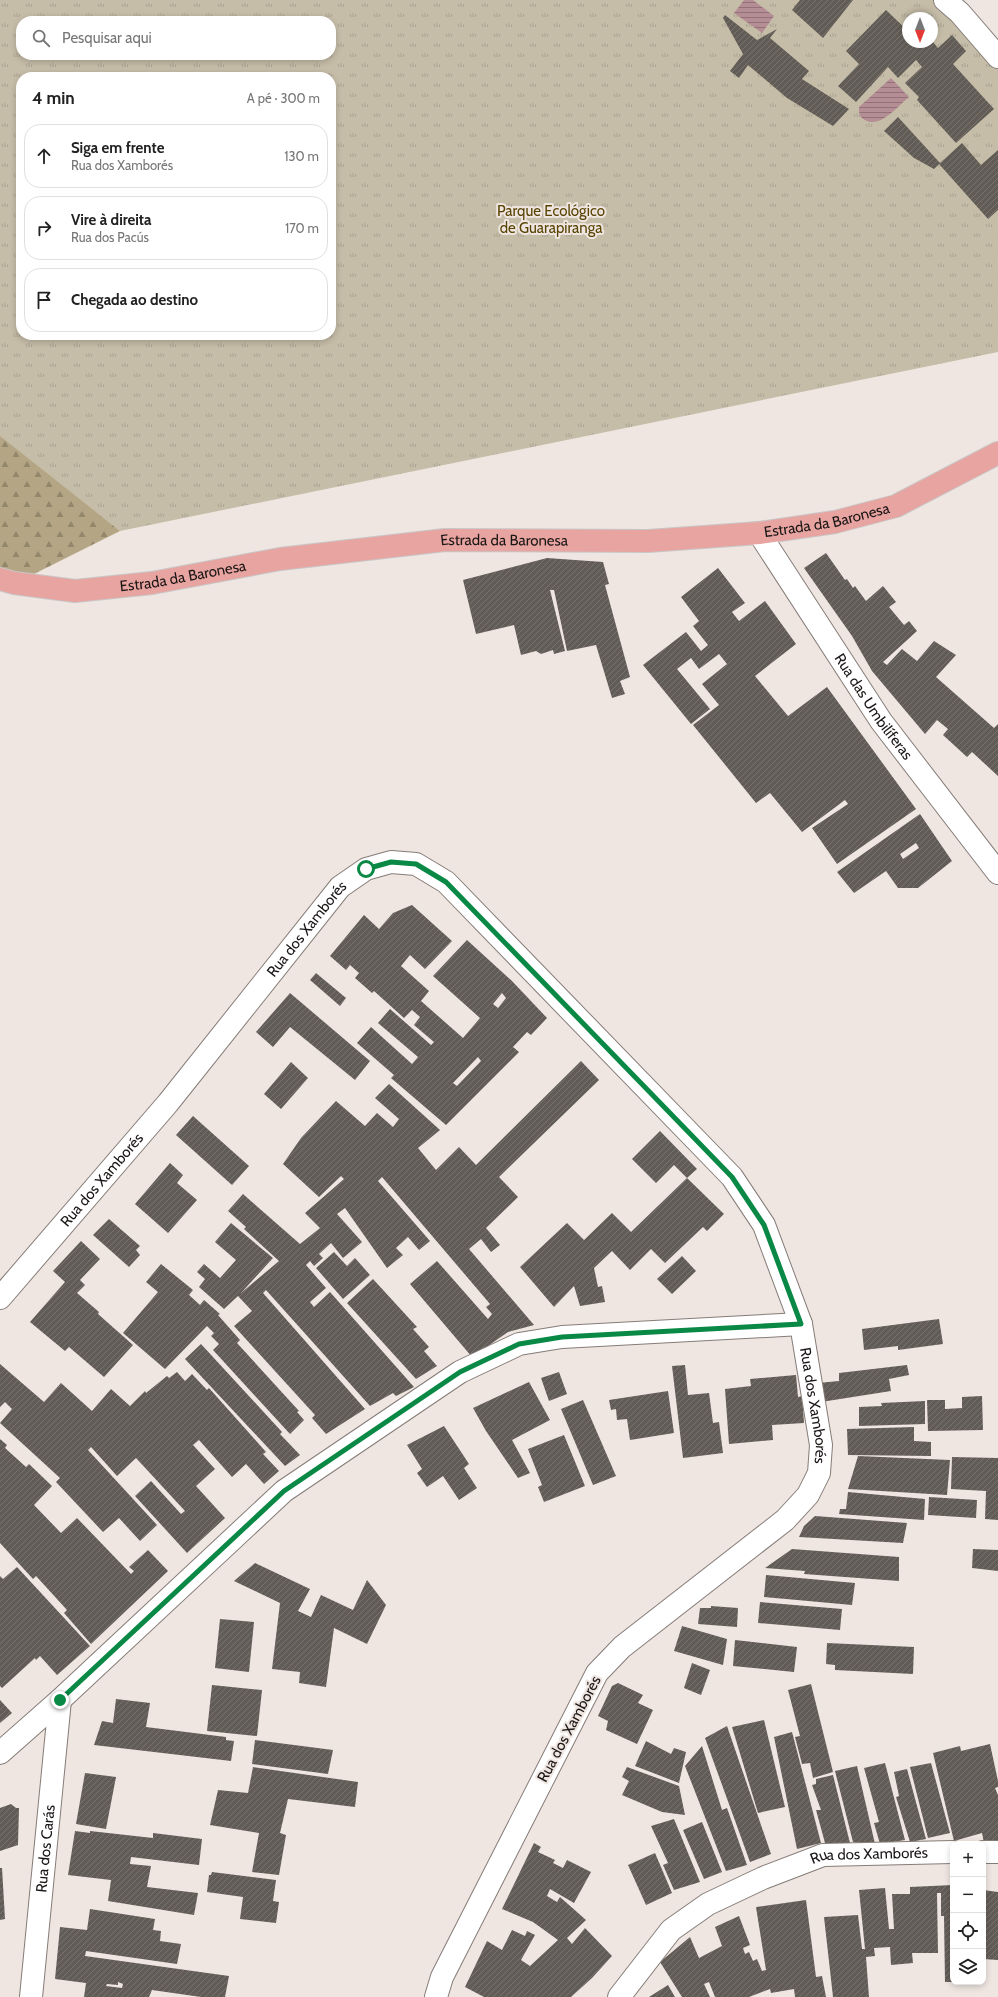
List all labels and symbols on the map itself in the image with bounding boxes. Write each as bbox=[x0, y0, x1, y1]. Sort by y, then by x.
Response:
north arrow bbox=[902, 12, 938, 48]
park label: Parque Ecológico de Guarapiranga bbox=[497, 202, 605, 237]
street label: Estrada da Baronesa bbox=[763, 499, 892, 541]
street label: Estrada da Baronesa bbox=[439, 531, 569, 550]
street label: Estrada da Baronesa bbox=[119, 556, 248, 595]
street label: Rua das Umbilíferas bbox=[831, 650, 916, 763]
route start bbox=[357, 860, 375, 878]
street label: Rua dos Xamborés bbox=[263, 877, 350, 981]
street label: Rua dos Xamborés bbox=[57, 1129, 147, 1230]
street label: Rua dos Xamborés bbox=[796, 1346, 830, 1464]
street label: Rua dos Xamborés bbox=[533, 1673, 605, 1785]
route end bbox=[51, 1691, 69, 1709]
street label: Rua dos Carás bbox=[32, 1804, 59, 1893]
street label: Rua dos Xamborés bbox=[808, 1844, 928, 1868]

